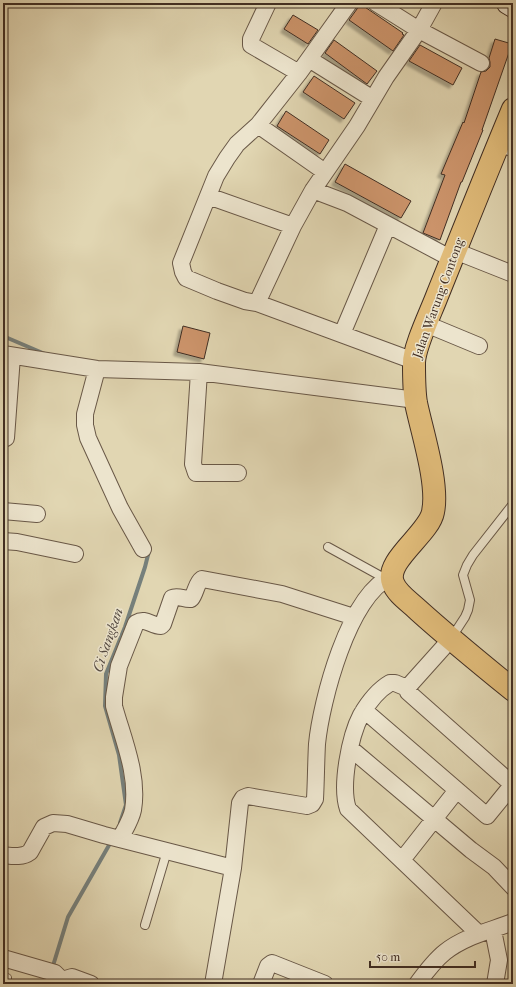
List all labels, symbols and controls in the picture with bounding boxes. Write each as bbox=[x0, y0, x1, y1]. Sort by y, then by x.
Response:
street label: Jalan Warung Contong bbox=[409, 235, 467, 361]
water label: Ci Sangkan bbox=[89, 606, 127, 674]
scale bar bbox=[370, 943, 475, 969]
text: 50 m bbox=[376, 950, 400, 964]

